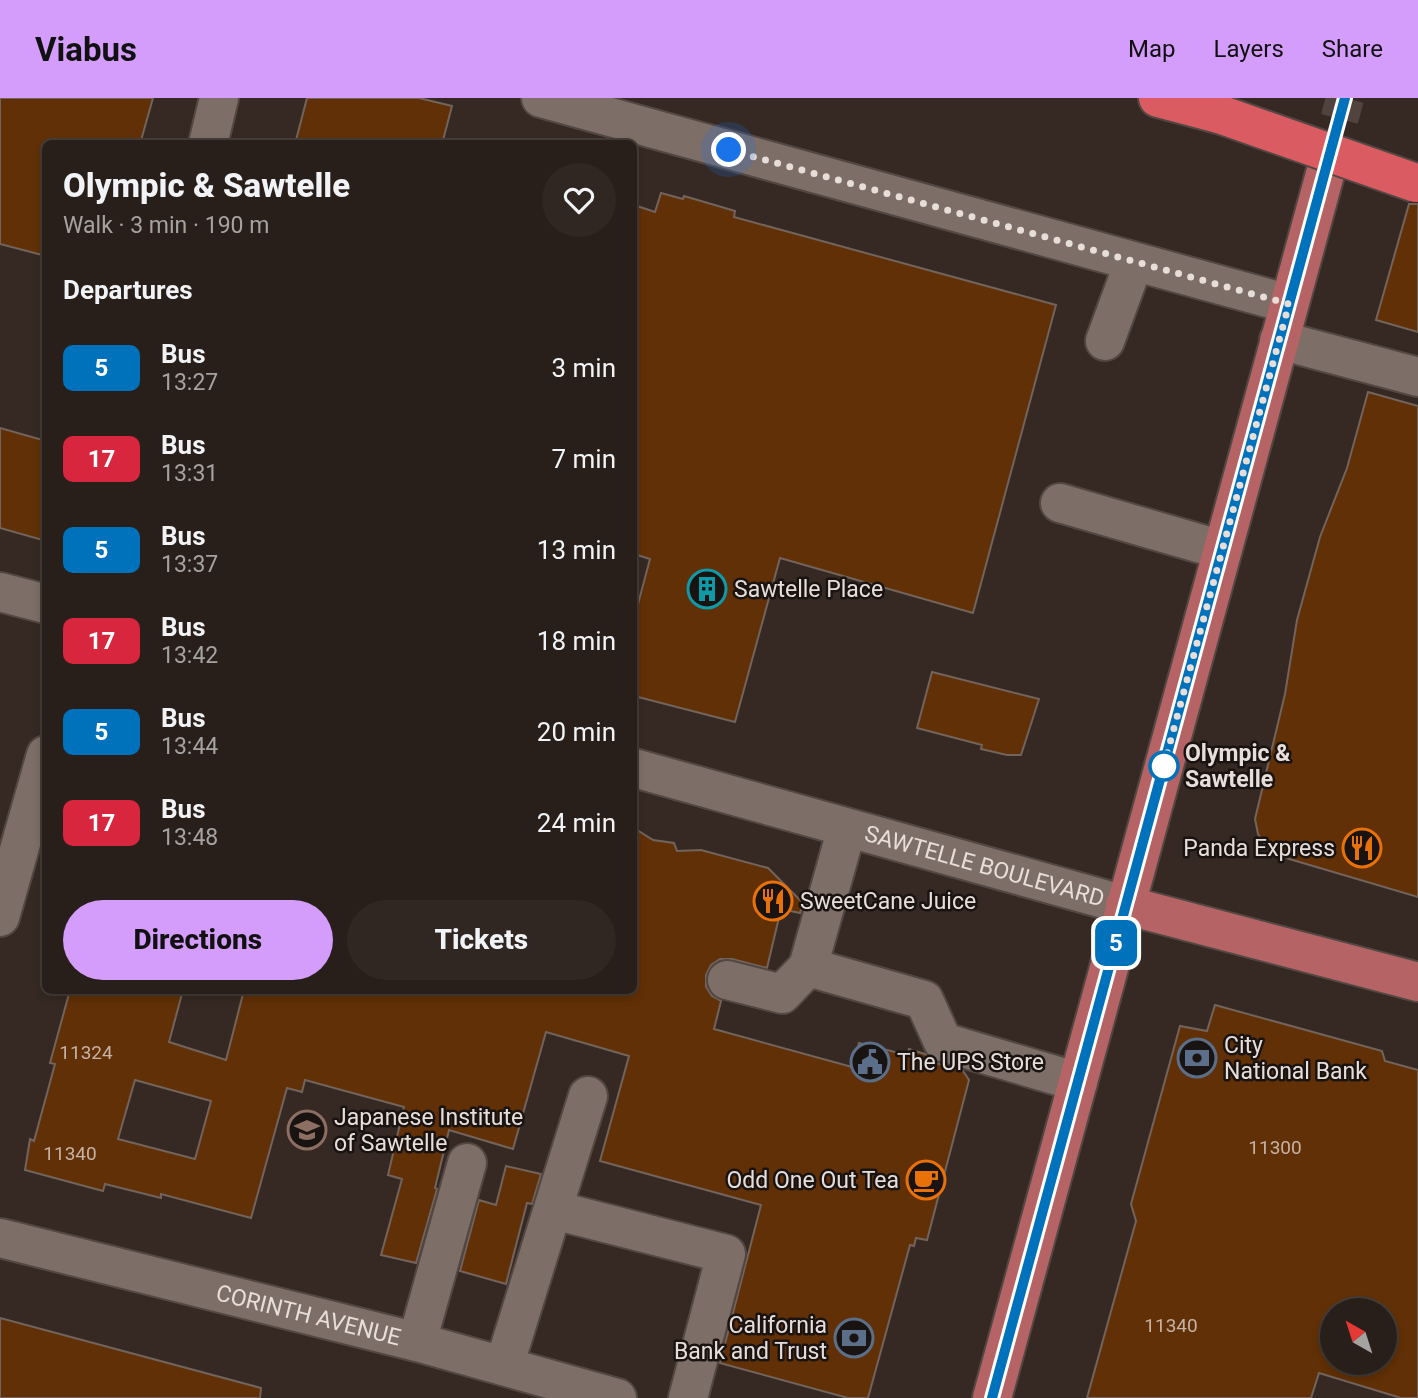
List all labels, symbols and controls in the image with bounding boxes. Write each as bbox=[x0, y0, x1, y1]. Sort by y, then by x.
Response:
text: Viabus bbox=[35, 30, 137, 69]
text: Map bbox=[1128, 35, 1176, 63]
text: Layers bbox=[1214, 35, 1284, 63]
text: Share bbox=[1322, 35, 1383, 63]
your location bbox=[711, 132, 746, 167]
button: heart bbox=[542, 163, 616, 237]
text: Olympic & Sawtelle bbox=[63, 166, 350, 205]
text: Walk · 3 min · 190 m bbox=[63, 212, 269, 239]
text: Departures bbox=[63, 275, 193, 305]
text: Bus bbox=[161, 339, 206, 369]
text: 3 min bbox=[551, 353, 616, 383]
text: 5 bbox=[95, 354, 108, 382]
text: 13:27 bbox=[161, 369, 218, 396]
text: Bus bbox=[161, 430, 206, 460]
text: 7 min bbox=[551, 444, 616, 474]
text: 17 bbox=[88, 445, 115, 473]
text: 13:31 bbox=[161, 460, 218, 487]
text: Bus bbox=[161, 521, 206, 551]
text: 13 min bbox=[537, 535, 616, 565]
text: 5 bbox=[95, 536, 108, 564]
text: 13:37 bbox=[161, 551, 218, 578]
building icon: Sawtelle Place bbox=[686, 568, 728, 610]
place label: Sawtelle Place bbox=[734, 576, 883, 603]
text: Bus bbox=[161, 612, 206, 642]
text: 18 min bbox=[537, 626, 616, 656]
text: 17 bbox=[88, 627, 115, 655]
text: 13:42 bbox=[161, 642, 218, 669]
text: Bus bbox=[161, 703, 206, 733]
text: 20 min bbox=[537, 717, 616, 747]
text: 5 bbox=[95, 718, 108, 746]
text: 13:44 bbox=[161, 733, 218, 760]
place label: Olympic & Sawtelle bbox=[1185, 740, 1290, 793]
marker: Olympic & Sawtelle bbox=[1149, 751, 1179, 781]
text: Bus bbox=[161, 794, 206, 824]
text: 24 min bbox=[537, 808, 616, 838]
text: 17 bbox=[88, 809, 115, 837]
street label: SAWTELLE BOULEVARD bbox=[862, 820, 1107, 913]
text: 13:48 bbox=[161, 824, 218, 851]
restaurant icon: Panda Express bbox=[1341, 827, 1383, 869]
place label: Panda Express bbox=[1183, 835, 1335, 862]
restaurant icon: SweetCane Juice bbox=[752, 880, 794, 922]
place label: SweetCane Juice bbox=[800, 888, 976, 915]
button: Directions bbox=[63, 900, 333, 980]
button: Tickets bbox=[347, 900, 616, 980]
line badge: 5 bbox=[1093, 920, 1139, 966]
text: 5 bbox=[1109, 929, 1123, 957]
place label: City National Bank bbox=[1224, 1032, 1367, 1085]
bank icon: City National Bank bbox=[1176, 1037, 1218, 1079]
house number: 11324 bbox=[59, 1041, 113, 1064]
public building icon: The UPS Store bbox=[849, 1041, 891, 1083]
place label: The UPS Store bbox=[897, 1049, 1044, 1076]
place label: Japanese Institute of Sawtelle bbox=[334, 1104, 523, 1157]
school or university icon: Japanese Institute of Sawtelle bbox=[286, 1109, 328, 1151]
house number: 11300 bbox=[1248, 1136, 1302, 1159]
house number: 11340 bbox=[43, 1142, 97, 1165]
cafe icon: Odd One Out Tea bbox=[905, 1159, 947, 1201]
place label: Odd One Out Tea bbox=[727, 1167, 899, 1194]
street label: CORINTH AVENUE bbox=[213, 1279, 404, 1351]
north arrow bbox=[1320, 1298, 1396, 1376]
map controls bbox=[1320, 1298, 1397, 1375]
place label: California Bank and Trust bbox=[674, 1312, 827, 1365]
house number: 11340 bbox=[1144, 1314, 1198, 1337]
bank icon: California Bank and Trust bbox=[833, 1317, 875, 1359]

